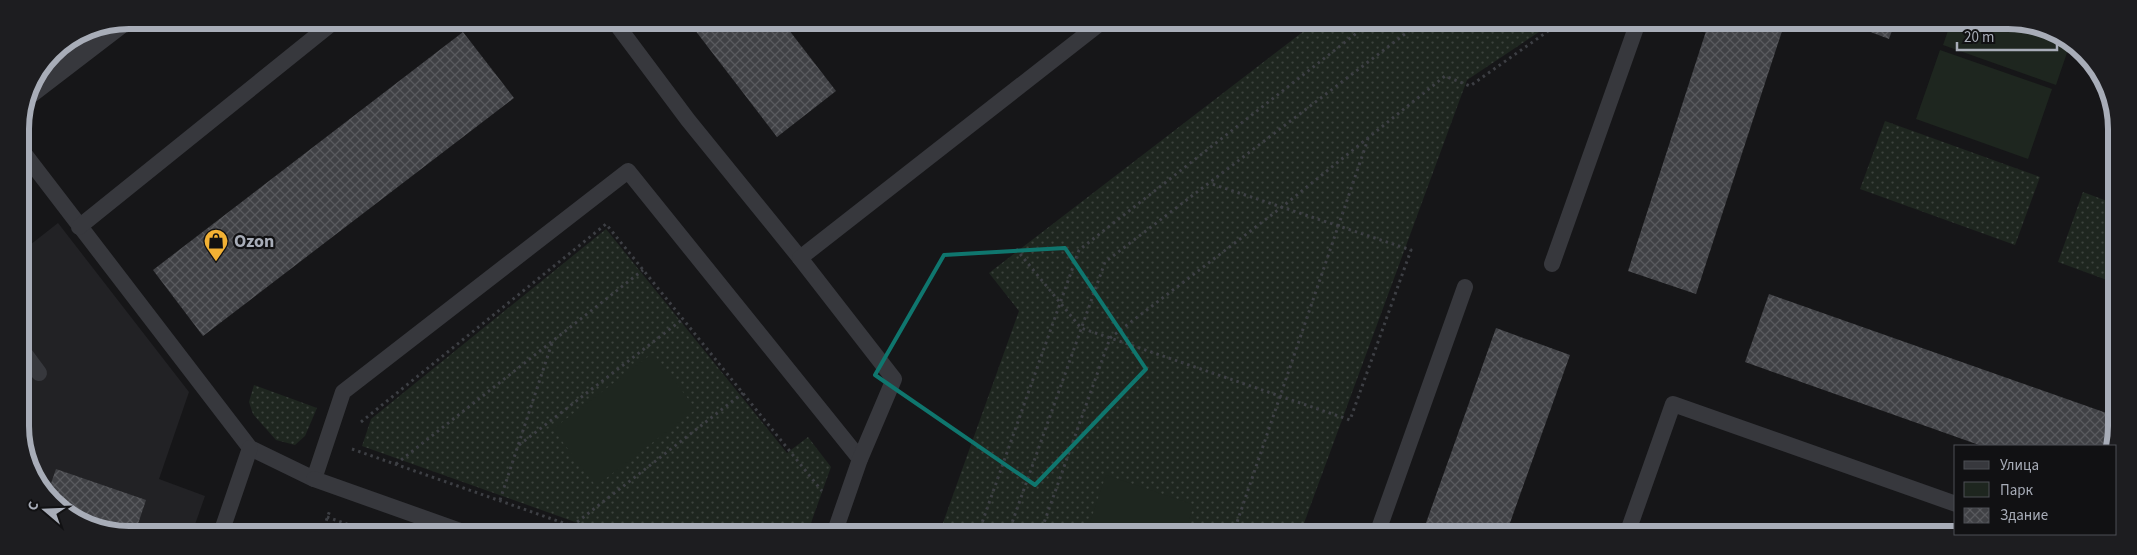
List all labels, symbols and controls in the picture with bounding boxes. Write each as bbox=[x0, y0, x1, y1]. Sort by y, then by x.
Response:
scale bar bbox=[1957, 20, 2057, 52]
text: 20 m bbox=[1964, 27, 1994, 48]
shop icon: Ozon bbox=[203, 228, 229, 262]
place label: Ozon bbox=[234, 229, 274, 254]
legend bbox=[1954, 445, 2117, 535]
text: Улица bbox=[2000, 455, 2039, 476]
text: Парк bbox=[2000, 480, 2034, 501]
north arrow bbox=[20, 485, 70, 535]
text: С bbox=[23, 499, 44, 513]
text: Здание bbox=[2000, 505, 2048, 526]

